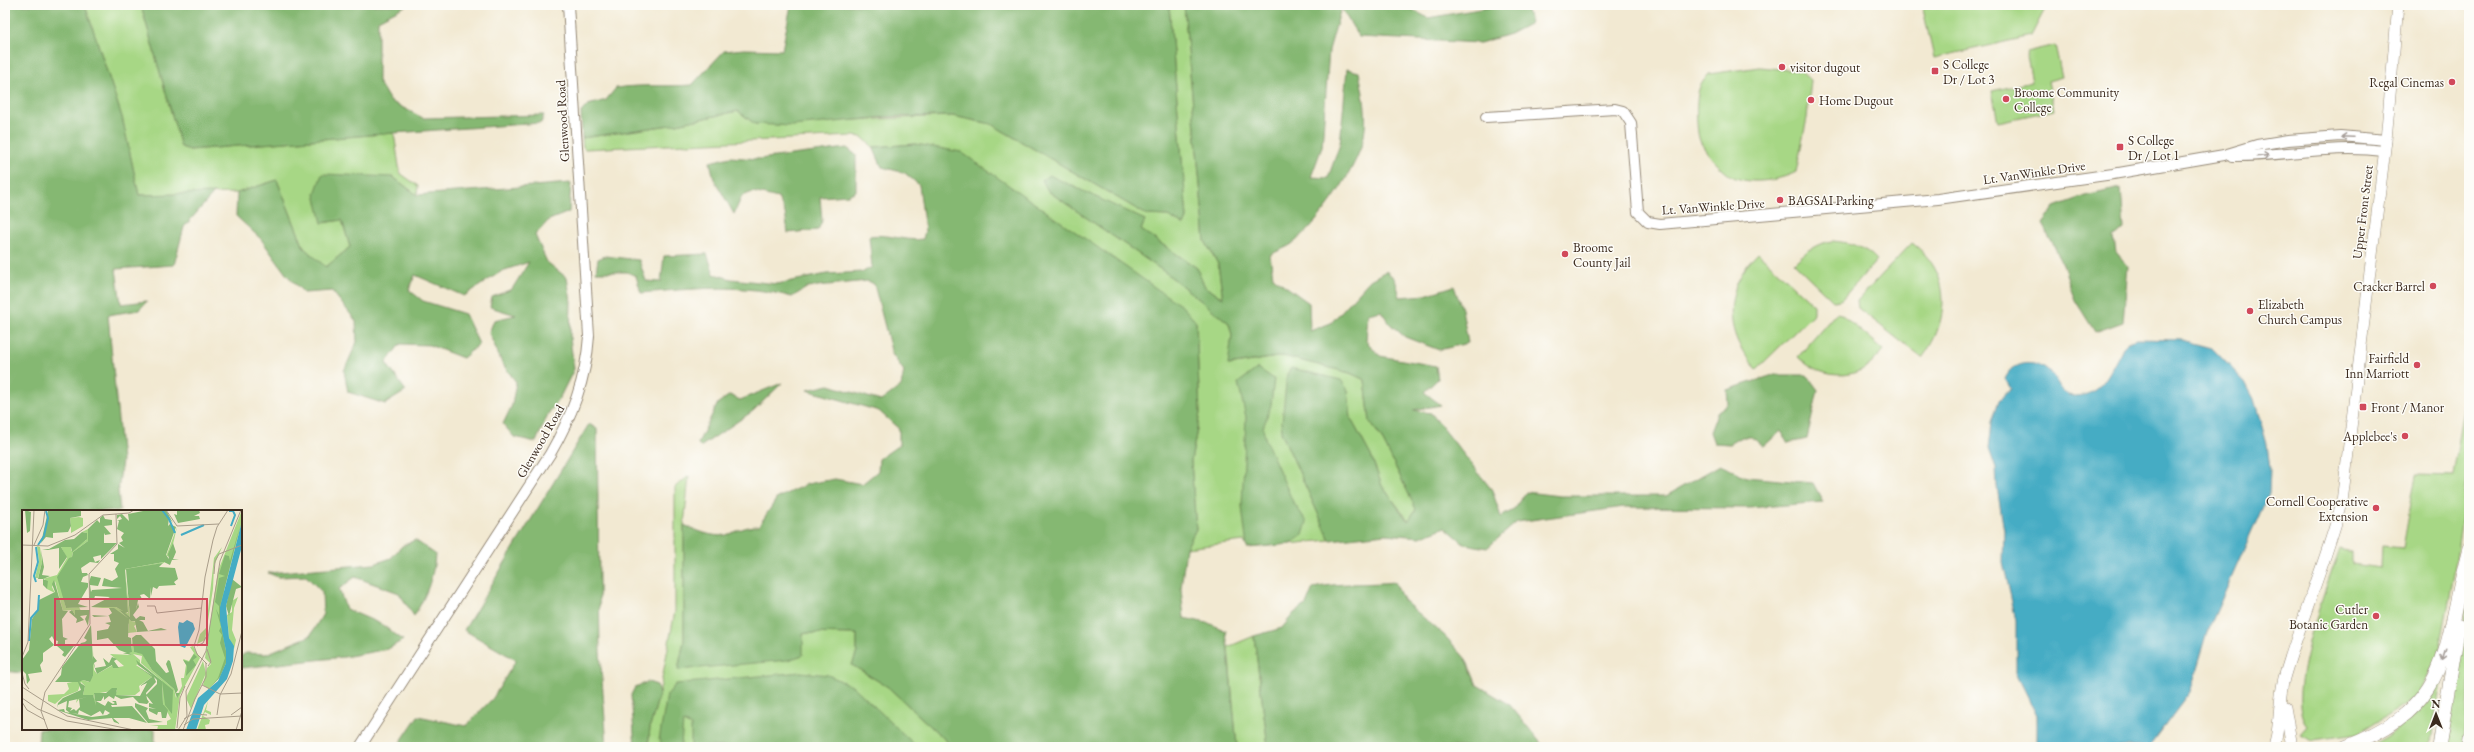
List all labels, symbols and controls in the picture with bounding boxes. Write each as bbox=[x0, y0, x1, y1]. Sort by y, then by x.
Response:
place label: S College Dr / Lot 3 bbox=[1943, 56, 1994, 88]
place label: visitor dugout bbox=[1790, 59, 1860, 76]
marker: visitor dugout bbox=[1777, 62, 1787, 72]
marker: S College Dr / Lot 3 bbox=[1930, 66, 1940, 76]
place label: Regal Cinemas bbox=[2369, 74, 2444, 91]
marker: Regal Cinemas bbox=[2447, 77, 2457, 87]
street label: Glenwood Road bbox=[552, 79, 573, 162]
place label: Broome Community College bbox=[2014, 84, 2120, 116]
place label: Home Dugout bbox=[1819, 92, 1893, 109]
marker: Broome Community College bbox=[2001, 94, 2011, 104]
marker: Home Dugout bbox=[1806, 95, 1816, 105]
place label: S College Dr / Lot 1 bbox=[2128, 132, 2179, 164]
one-way arrow bbox=[2341, 133, 2354, 140]
marker: S College Dr / Lot 1 bbox=[2115, 142, 2125, 152]
one-way arrow bbox=[2256, 152, 2269, 159]
street label: Lt. VanWinkle Drive bbox=[1982, 157, 2086, 188]
street label: Upper Front Street bbox=[2348, 164, 2377, 260]
place label: BAGSAI Parking bbox=[1788, 192, 1874, 209]
street label: Lt. VanWinkle Drive bbox=[1661, 194, 1765, 219]
marker: BAGSAI Parking bbox=[1775, 195, 1785, 205]
place label: Broome County Jail bbox=[1573, 239, 1631, 271]
marker: Broome County Jail bbox=[1560, 249, 1570, 259]
place label: Cracker Barrel bbox=[2353, 278, 2425, 295]
marker: Cracker Barrel bbox=[2428, 281, 2438, 291]
place label: Elizabeth Church Campus bbox=[2258, 296, 2342, 328]
marker: Elizabeth Church Campus bbox=[2245, 306, 2255, 316]
place label: Fairfield Inn Marriott bbox=[2345, 350, 2409, 382]
marker: Fairfield Inn Marriott bbox=[2412, 360, 2422, 370]
place label: Front / Manor bbox=[2371, 399, 2445, 416]
street label: Glenwood Road bbox=[513, 401, 569, 481]
marker: Front / Manor bbox=[2358, 402, 2368, 412]
place label: Applebee's bbox=[2342, 428, 2397, 445]
marker: Applebee's bbox=[2400, 431, 2410, 441]
place label: Cornell Cooperative Extension bbox=[2266, 493, 2368, 525]
marker: Cornell Cooperative Extension bbox=[2371, 503, 2381, 513]
inset map bbox=[22, 510, 242, 730]
place label: Cutler Botanic Garden bbox=[2289, 601, 2369, 633]
marker: Cutler Botanic Garden bbox=[2371, 611, 2381, 621]
one-way arrow bbox=[2440, 648, 2447, 661]
north arrow bbox=[2416, 694, 2456, 734]
text: N bbox=[2432, 697, 2441, 711]

